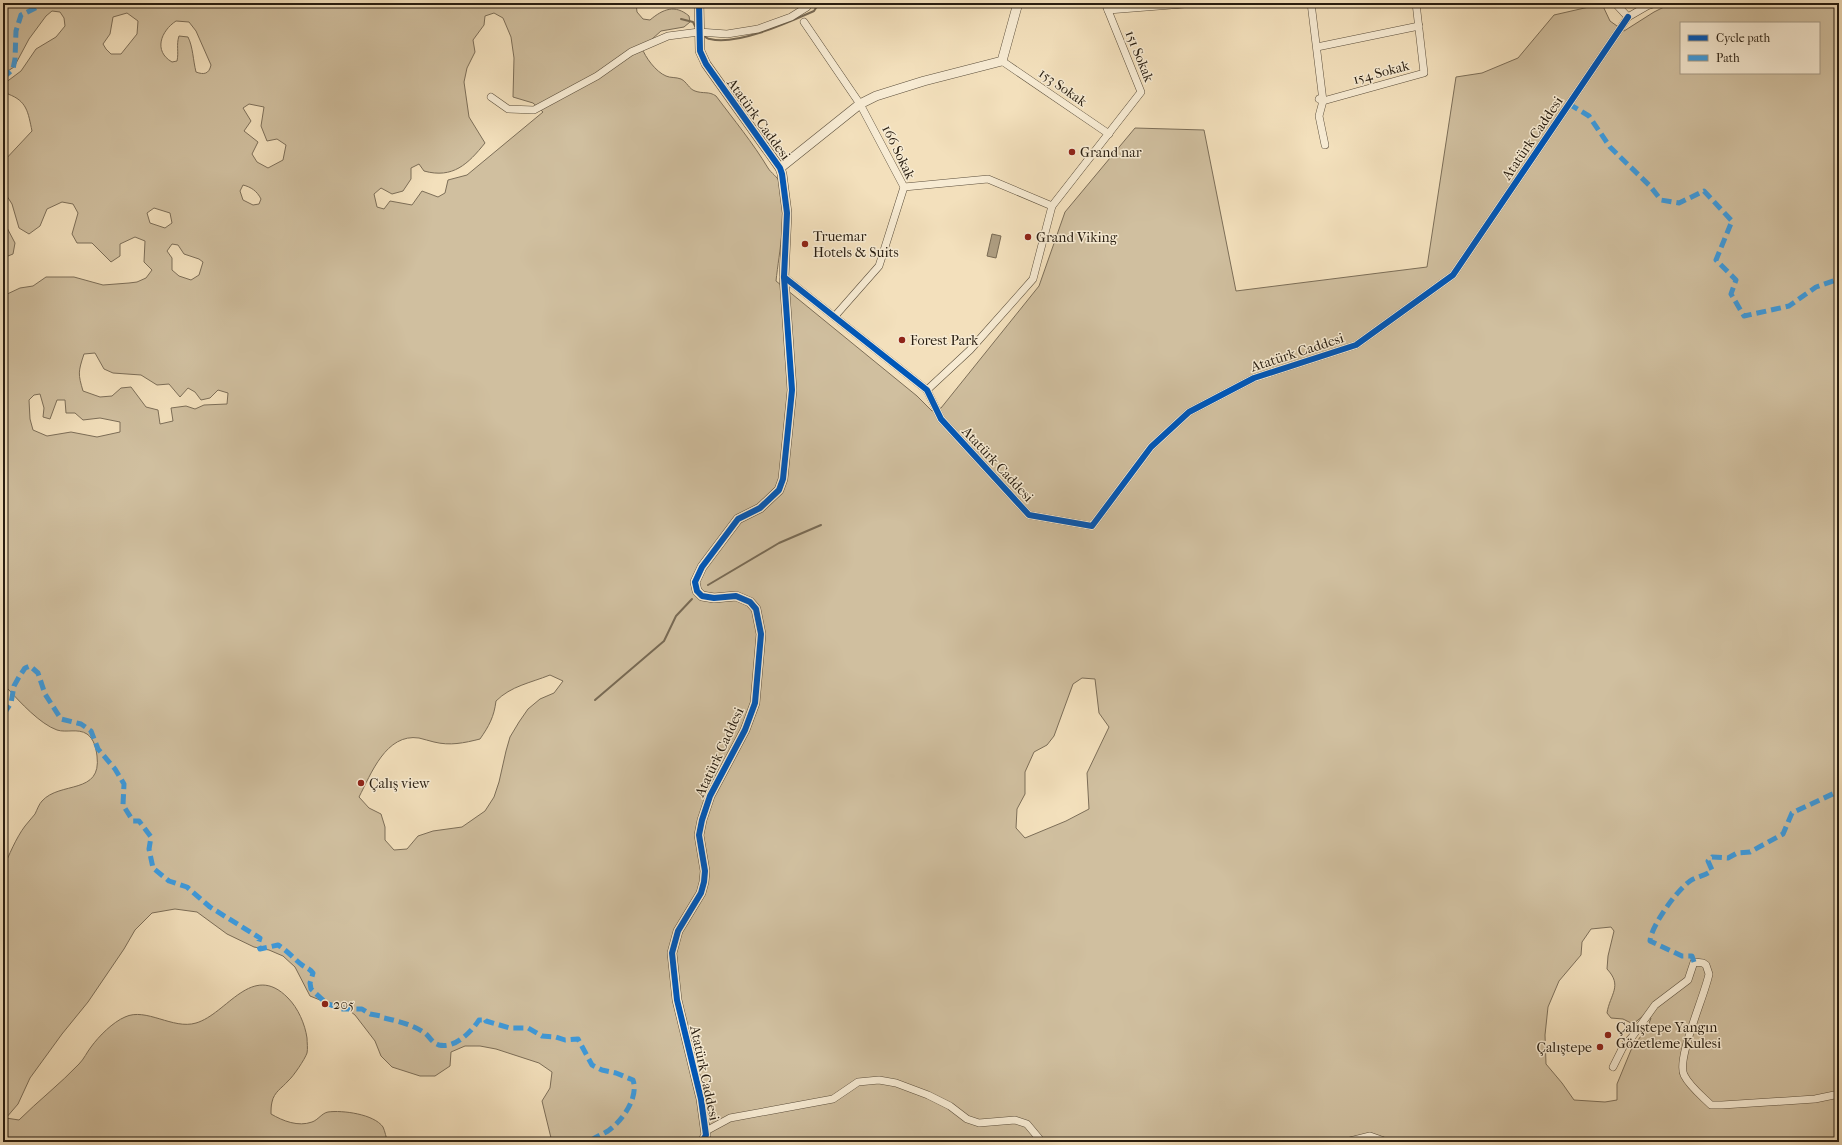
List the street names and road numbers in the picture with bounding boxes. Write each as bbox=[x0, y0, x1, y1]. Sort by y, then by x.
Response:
street label: 151 Sokak bbox=[1122, 28, 1158, 85]
street label: 154 Sokak bbox=[1351, 57, 1412, 88]
street label: 153 Sokak bbox=[1035, 65, 1091, 111]
street label: Atatürk Caddesi bbox=[723, 74, 794, 163]
street label: Atatürk Caddesi bbox=[1498, 93, 1567, 184]
street label: 166 Sokak bbox=[878, 122, 919, 183]
street label: Atatürk Caddesi bbox=[1248, 329, 1346, 376]
street label: Atatürk Caddesi bbox=[958, 422, 1037, 506]
street label: Atatürk Caddesi bbox=[691, 705, 748, 801]
street label: Atatürk Caddesi bbox=[686, 1023, 723, 1122]

